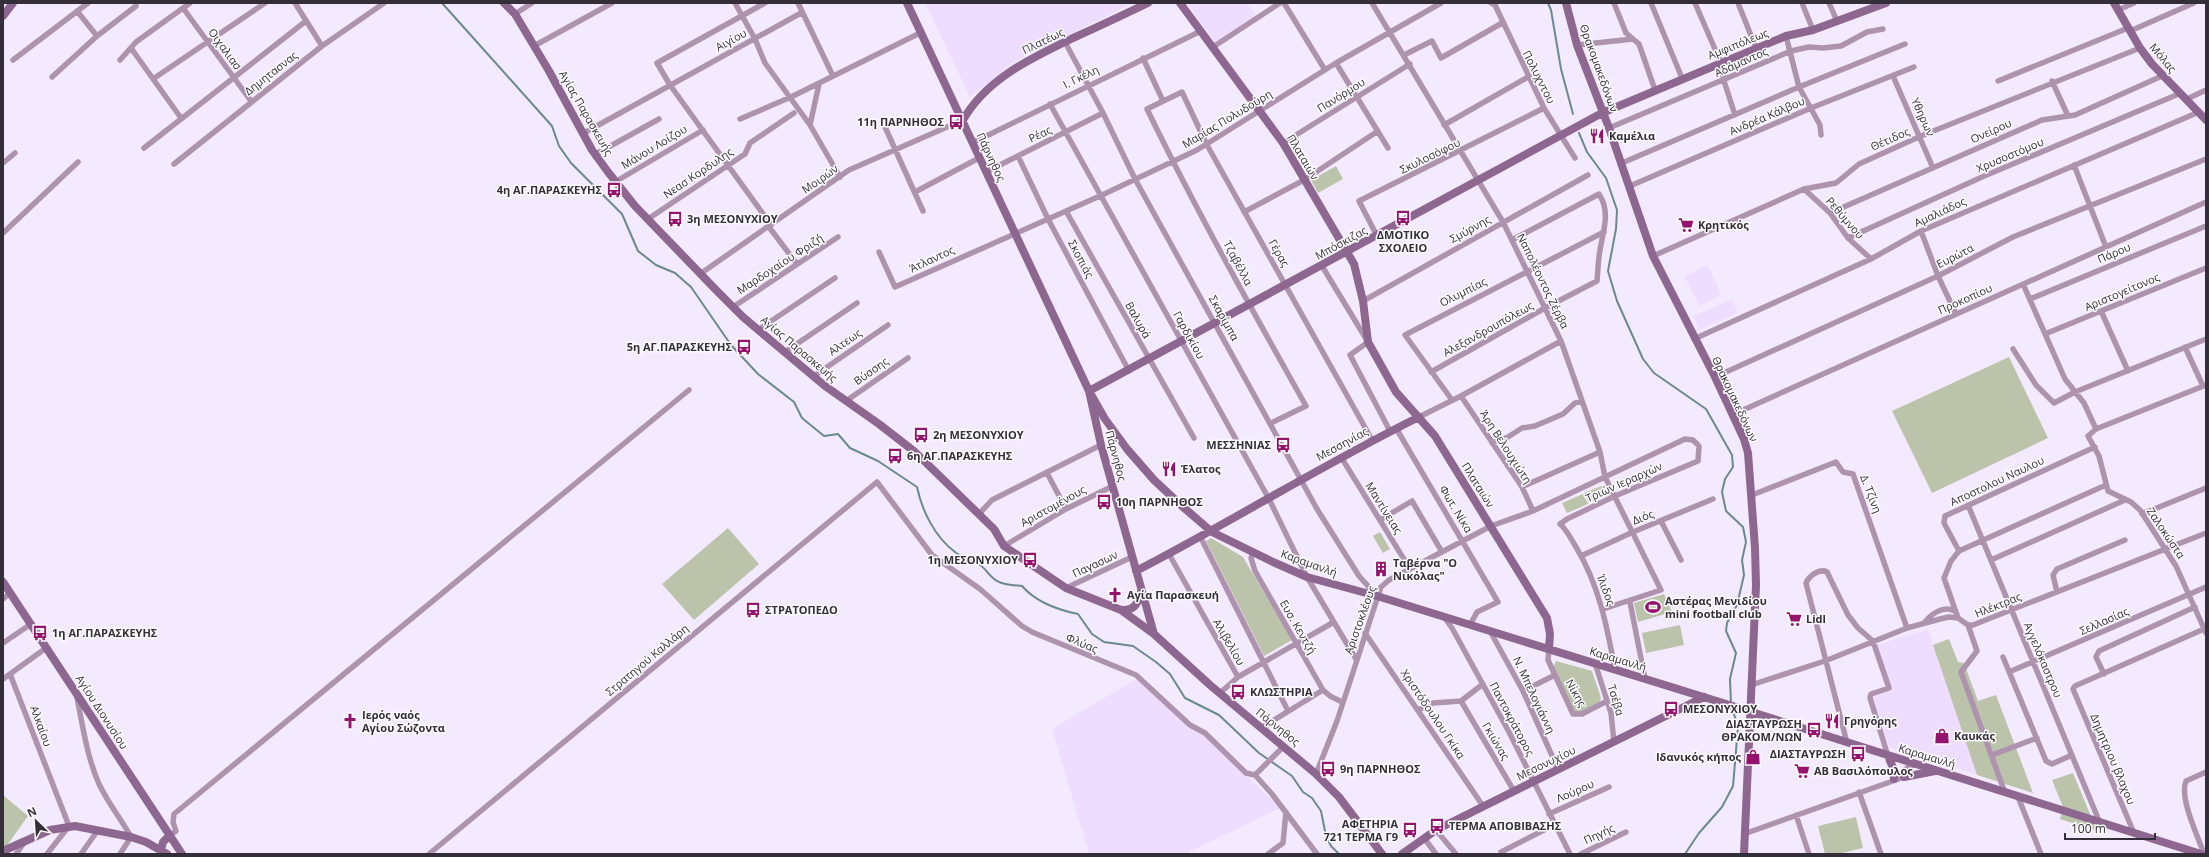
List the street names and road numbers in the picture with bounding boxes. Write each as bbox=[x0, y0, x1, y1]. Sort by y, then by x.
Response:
street label: Θρακομακεδόνων bbox=[1577, 22, 1622, 114]
street label: Πλατέως bbox=[1019, 24, 1066, 57]
street label: Οιχαλιασ bbox=[205, 25, 246, 73]
street label: Αιγίου bbox=[713, 25, 749, 54]
street label: Αμφιπόλεως bbox=[1705, 25, 1770, 62]
street label: Μόλας bbox=[2147, 40, 2180, 76]
street label: Αδάμαντος bbox=[1712, 43, 1770, 80]
street label: Δημητασνας bbox=[241, 47, 300, 98]
street label: Πολυχντου bbox=[1520, 48, 1559, 106]
street label: Ι. Γκέλη bbox=[1060, 61, 1101, 92]
street label: Αγίας Παρασκευής bbox=[556, 68, 617, 158]
street label: Πανόρμου bbox=[1314, 74, 1368, 115]
street label: Μαρίας Πολυδούρη bbox=[1179, 86, 1274, 151]
street label: Ανδρέα Κάλβου bbox=[1727, 93, 1807, 138]
street label: Υθηρων bbox=[1908, 95, 1939, 138]
street label: Ονείρου bbox=[1968, 115, 2014, 146]
street label: Μάνου Λοίζου bbox=[618, 121, 690, 172]
street label: Ρέας bbox=[1026, 122, 1054, 146]
street label: Θέτιδος bbox=[1868, 123, 1912, 154]
street label: Πάρνηθος bbox=[974, 130, 1009, 184]
street label: Πλαταιών bbox=[1284, 131, 1323, 182]
street label: Σκυλοσόφου bbox=[1397, 134, 1463, 177]
street label: Χρυσοστόμου bbox=[1974, 134, 2046, 175]
street label: Νεασ Κορδυλης bbox=[660, 144, 736, 201]
street label: Μοιρών bbox=[798, 161, 841, 197]
street label: Ρεθύμνου bbox=[1823, 193, 1868, 242]
street label: Αμαλιάδος bbox=[1912, 193, 1968, 230]
street label: Σμύρνης bbox=[1447, 211, 1493, 246]
street label: Μπόσκιζας bbox=[1312, 222, 1369, 263]
street label: Μαρδοχαίου Φριζή bbox=[734, 230, 826, 297]
street label: Ναπολέοντος Ζέρβα bbox=[1514, 231, 1573, 331]
street label: Γέρας bbox=[1266, 236, 1293, 269]
street label: Σκοπιάς bbox=[1065, 237, 1098, 281]
street label: Τζαβέλλα bbox=[1220, 238, 1257, 288]
street label: Πάρου bbox=[2095, 239, 2133, 266]
street label: Ευρώτα bbox=[1934, 240, 1976, 271]
street label: Άτλαντος bbox=[907, 242, 957, 275]
street label: Αριστογείτονος bbox=[2082, 269, 2162, 314]
street label: Ολυμπίας bbox=[1437, 273, 1489, 310]
street label: Προκοπίου bbox=[1935, 280, 1995, 317]
street label: Σκαρίμπα bbox=[1206, 292, 1243, 343]
street label: Αλεξανδρουπόλεως bbox=[1440, 297, 1536, 360]
street label: Βαλυρά bbox=[1122, 299, 1155, 341]
street label: Γαρδικίου bbox=[1170, 308, 1209, 361]
street label: Αγίας Παρασκευής bbox=[758, 312, 841, 385]
street label: Αλτεως bbox=[825, 325, 864, 358]
street label: Βύσσης bbox=[850, 353, 891, 388]
street label: Θρακομακεδόνων bbox=[1709, 354, 1762, 444]
street label: Άρη Βελουχιώτη bbox=[1477, 407, 1536, 486]
street label: Μεσσηνίας bbox=[1313, 423, 1370, 464]
street label: Πάρνηθος bbox=[1102, 429, 1131, 483]
street label: Αποστολου Ναυλου bbox=[1947, 452, 2047, 509]
street label: Τριών Ιεραρχών bbox=[1583, 458, 1665, 505]
street label: Πλαταιών bbox=[1459, 459, 1498, 510]
street label: Δ. Τζίνη bbox=[1857, 473, 1886, 515]
street label: Μαντίνειας bbox=[1363, 479, 1406, 537]
street label: Αριστομένους bbox=[1017, 481, 1088, 530]
street label: Φωτ. Νίκα bbox=[1436, 482, 1477, 535]
street label: Ζαλοκώστα bbox=[2144, 504, 2189, 561]
street label: Διός bbox=[1630, 506, 1656, 527]
street label: Καραμανλή bbox=[1279, 545, 1339, 580]
street label: Παγασων bbox=[1070, 547, 1120, 581]
street label: Ίλιδος bbox=[1594, 571, 1619, 607]
street label: Αριστοκλέους bbox=[1340, 584, 1379, 656]
street label: Ηλέκτρας bbox=[1972, 588, 2023, 621]
street label: Ευσ. Κεντζή bbox=[1277, 597, 1320, 657]
street label: Σελλασίας bbox=[2077, 603, 2131, 638]
street label: Αλιβελίου bbox=[1210, 616, 1249, 668]
street label: Στρατηγού Καλλάρη bbox=[602, 620, 691, 699]
street label: Αγγελόκαστρου bbox=[2021, 620, 2066, 700]
street label: Φλύας bbox=[1064, 629, 1100, 656]
street label: Καραμανλή bbox=[1588, 643, 1648, 674]
street label: Ν. Μπελογιάννη bbox=[1510, 654, 1559, 736]
street label: Χριστόδουλου Γκίκα bbox=[1398, 666, 1469, 762]
street label: Αγίου Διονυσίου bbox=[73, 672, 132, 752]
street label: Νίκης bbox=[1563, 676, 1590, 709]
street label: Παντοκράτορος bbox=[1487, 679, 1538, 758]
street label: Τσέβα bbox=[1605, 683, 1628, 717]
street label: Αλκαίου bbox=[27, 703, 56, 749]
street label: Πάρνηθος bbox=[1253, 704, 1303, 749]
street label: Δημητριου βλαχου bbox=[2088, 711, 2139, 807]
street label: Γκιώνας bbox=[1479, 719, 1514, 762]
street label: Καραμανλή bbox=[1897, 740, 1957, 771]
street label: Μεσονυχίου bbox=[1514, 742, 1578, 783]
street label: Λούρου bbox=[1554, 775, 1596, 806]
street label: Πηγής bbox=[1581, 820, 1617, 847]

